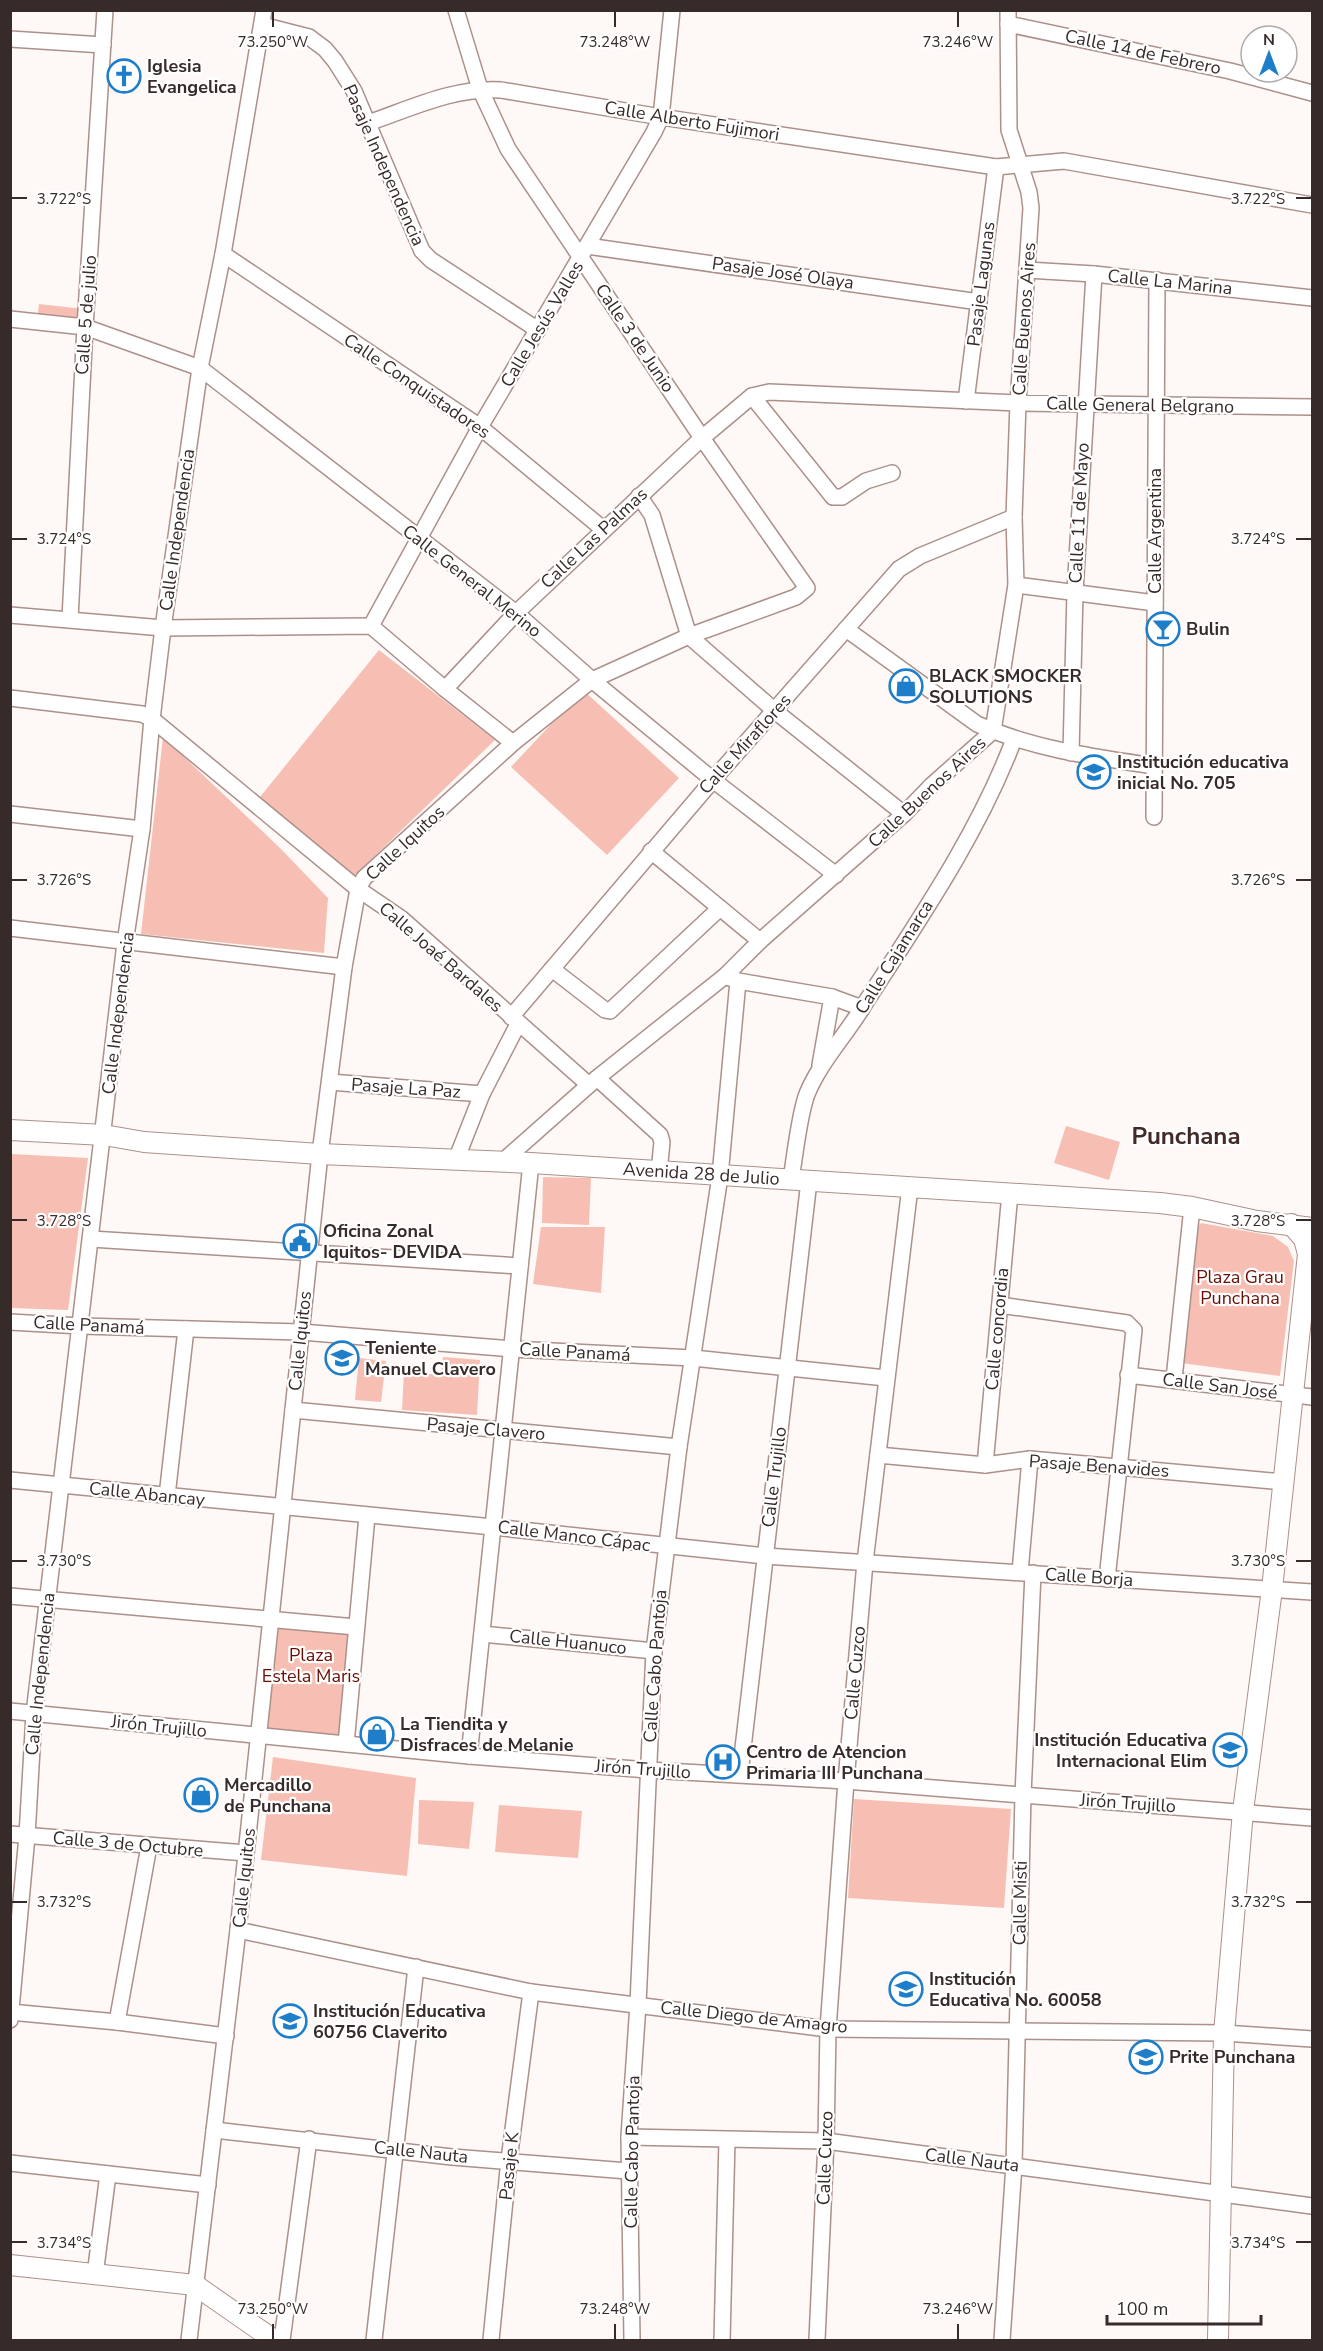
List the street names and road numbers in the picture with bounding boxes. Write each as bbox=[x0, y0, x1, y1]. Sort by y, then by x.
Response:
street label: Calle 14 de Febrero bbox=[1063, 24, 1223, 80]
street label: Pasaje Independencia bbox=[338, 80, 430, 250]
street label: Calle Alberto Fujimori bbox=[603, 95, 781, 147]
street label: Pasaje Lagunas bbox=[961, 220, 1001, 348]
street label: Calle Buenos Aires bbox=[1007, 242, 1041, 396]
street label: Pasaje José Olaya bbox=[711, 251, 855, 295]
street label: Calle 5 de julio bbox=[70, 254, 102, 376]
street label: Calle Jesús Valles bbox=[495, 256, 589, 392]
street label: Calle La Marina bbox=[1106, 264, 1234, 300]
street label: Calle 3 de Junio bbox=[590, 279, 680, 397]
street label: Calle Conquistadores bbox=[339, 328, 495, 444]
street label: Calle General Belgrano bbox=[1046, 391, 1234, 419]
street label: Calle 11 de Mayo bbox=[1063, 442, 1095, 584]
street label: Calle Independencia bbox=[154, 447, 200, 613]
street label: Calle Argentina bbox=[1143, 468, 1167, 594]
street label: Calle Las Palmas bbox=[535, 482, 653, 594]
street label: Calle General Merino bbox=[398, 519, 546, 643]
street label: Calle Miraflores bbox=[693, 689, 797, 799]
street label: Calle Buenos Aires bbox=[863, 731, 991, 853]
street label: Calle Iquitos bbox=[360, 800, 450, 886]
street label: Calle Cajamarca bbox=[849, 895, 939, 1019]
street label: Calle Joaé Bardales bbox=[374, 896, 508, 1018]
street label: Calle Independencia bbox=[96, 930, 140, 1096]
street label: Pasaje La Paz bbox=[350, 1072, 462, 1104]
street label: Avenida 28 de Julio bbox=[622, 1157, 780, 1191]
street label: Calle concordia bbox=[980, 1267, 1014, 1391]
street label: Calle Iquitos bbox=[283, 1290, 317, 1392]
street label: Calle Panamá bbox=[33, 1310, 145, 1340]
street label: Calle Panamá bbox=[519, 1337, 631, 1367]
street label: Calle San José bbox=[1161, 1367, 1279, 1405]
street label: Pasaje Clavero bbox=[426, 1412, 546, 1446]
street label: Calle Trujillo bbox=[756, 1425, 792, 1529]
street label: Pasaje Benavides bbox=[1028, 1449, 1170, 1483]
street label: Calle Abancay bbox=[88, 1476, 207, 1512]
street label: Calle Manco Cápac bbox=[496, 1515, 652, 1557]
street label: Calle Borja bbox=[1044, 1562, 1134, 1592]
street label: Calle Cabo Pantoja bbox=[638, 1589, 672, 1743]
street label: Calle Independencia bbox=[20, 1591, 60, 1757]
street label: Calle Huanuco bbox=[508, 1624, 628, 1660]
street label: Calle Cuzco bbox=[839, 1625, 871, 1721]
street label: Jirón Trujillo bbox=[109, 1709, 208, 1743]
street label: Jirón Trujillo bbox=[593, 1754, 692, 1784]
street label: Jirón Trujillo bbox=[1078, 1788, 1177, 1818]
street label: Calle 3 de Octubre bbox=[52, 1825, 204, 1863]
street label: Calle Iquitos bbox=[227, 1827, 261, 1929]
street label: Calle Misti bbox=[1007, 1860, 1033, 1946]
street label: Calle Diego de Amagro bbox=[659, 1995, 849, 2039]
street label: Calle Cabo Pantoja bbox=[619, 2075, 645, 2229]
street label: Calle Cuzco bbox=[811, 2110, 839, 2206]
street label: Pasaje K bbox=[493, 2130, 525, 2201]
street label: Calle Nauta bbox=[373, 2135, 469, 2169]
street label: Calle Nauta bbox=[923, 2142, 1021, 2178]

